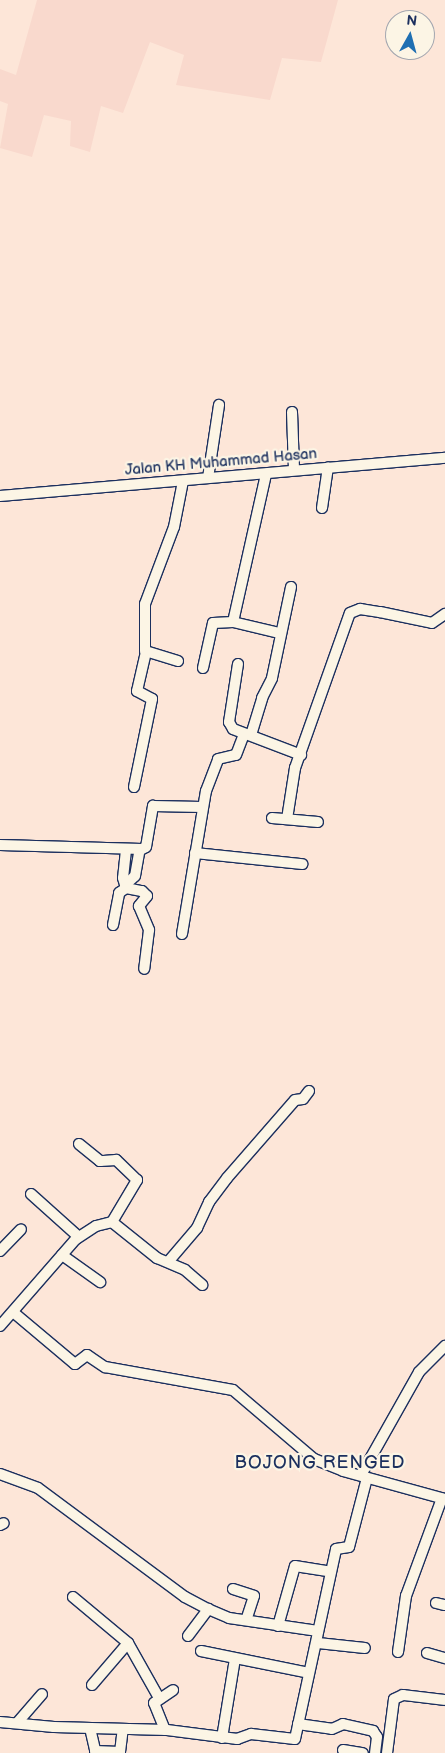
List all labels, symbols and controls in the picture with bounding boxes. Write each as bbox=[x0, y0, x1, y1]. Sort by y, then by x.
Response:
north arrow bbox=[385, 10, 435, 60]
text: N bbox=[406, 12, 418, 30]
street label: Jalan KH Muhammad Hasan bbox=[124, 445, 318, 479]
district label: BOJONG RENGED bbox=[233, 1452, 407, 1474]

